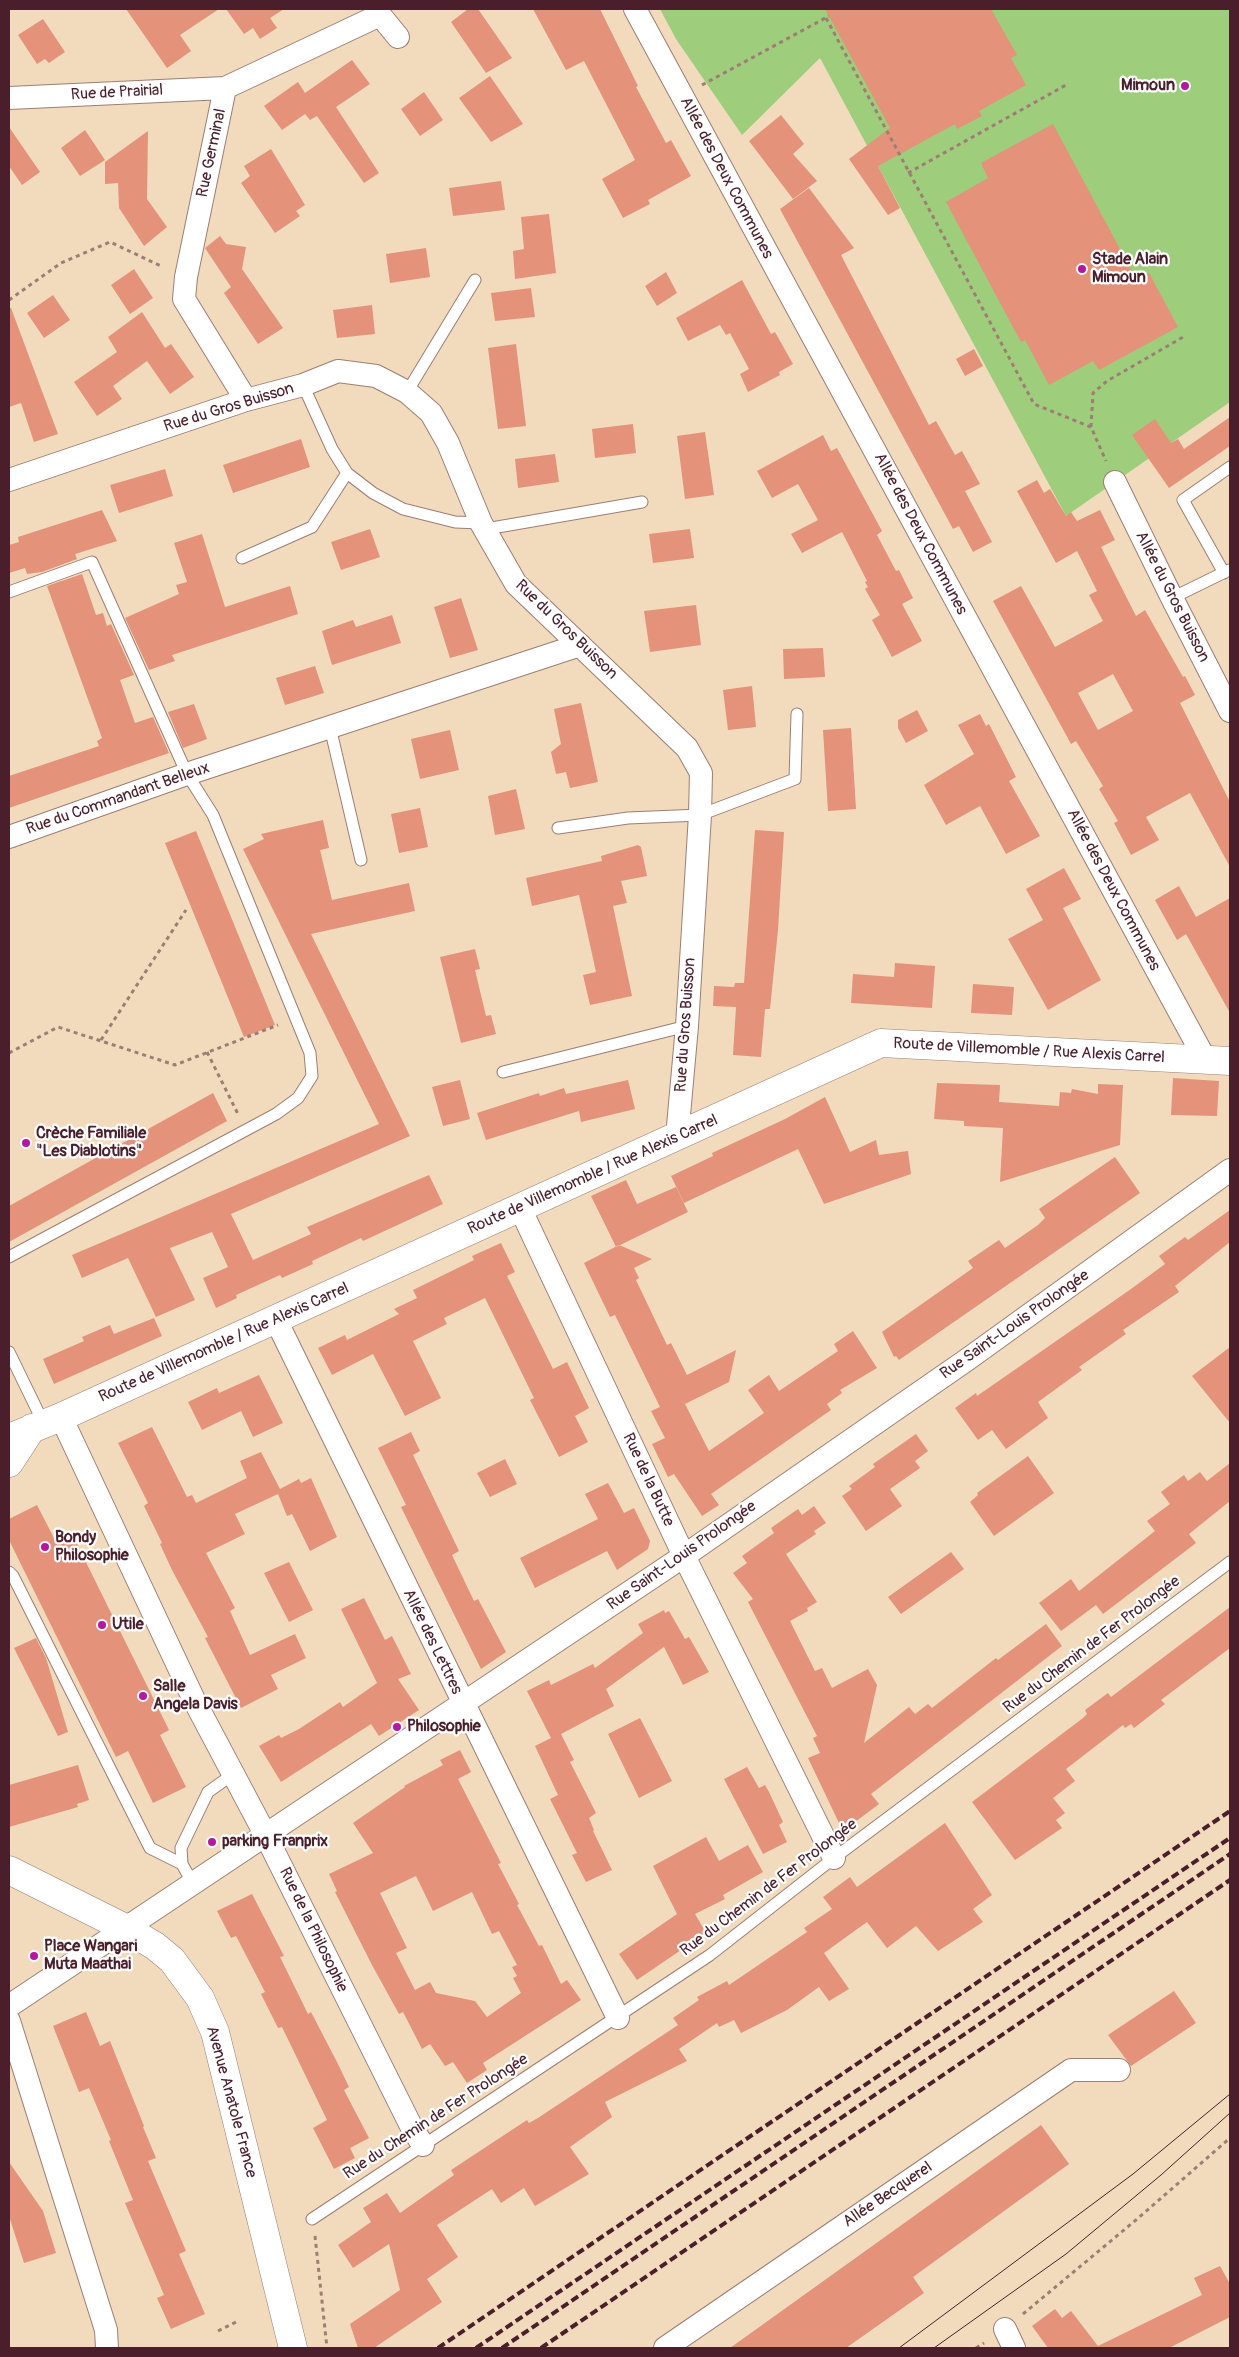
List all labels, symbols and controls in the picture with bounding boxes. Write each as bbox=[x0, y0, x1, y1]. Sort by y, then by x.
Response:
place label: Mimoun bbox=[1121, 76, 1175, 96]
marker: Mimoun bbox=[1179, 80, 1191, 92]
street label: Rue de Prairial bbox=[70, 81, 164, 105]
street label: Allée des Deux Communes bbox=[675, 94, 777, 262]
street label: Rue Germinal bbox=[193, 107, 231, 199]
place label: Stade Alain Mimoun bbox=[1092, 250, 1168, 288]
marker: Stade Alain Mimoun bbox=[1076, 263, 1088, 275]
street label: Rue du Gros Buisson bbox=[162, 379, 296, 437]
street label: Allée des Deux Communes bbox=[869, 450, 971, 618]
street label: Allée du Gros Buisson bbox=[1131, 528, 1213, 666]
street label: Rue du Gros Buisson bbox=[511, 576, 621, 684]
street label: Rue du Commandant Belleux bbox=[24, 759, 212, 839]
street label: Allée des Deux Communes bbox=[1062, 806, 1164, 974]
street label: Rue du Gros Buisson bbox=[672, 957, 700, 1093]
street label: Route de Villemomble / Rue Alexis Carrel bbox=[893, 1034, 1165, 1068]
street label: Route de Villemomble / Rue Alexis Carrel bbox=[465, 1111, 721, 1239]
place label: Crèche Familiale "Les Diablotins" bbox=[36, 1124, 146, 1162]
marker: Crèche Familiale "Les Diablotins" bbox=[20, 1137, 32, 1149]
street label: Rue Saint-Louis Prolongée bbox=[937, 1266, 1093, 1384]
street label: Route de Villemomble / Rue Alexis Carrel bbox=[96, 1279, 352, 1407]
street label: Rue de la Butte bbox=[618, 1430, 678, 1530]
street label: Rue Saint-Louis Prolongée bbox=[604, 1497, 760, 1615]
place label: Bondy Philosophie bbox=[55, 1528, 129, 1566]
marker: Bondy Philosophie bbox=[39, 1541, 51, 1553]
street label: Rue du Chemin de Fer Prolongée bbox=[1000, 1572, 1184, 1718]
street label: Allée des Lettres bbox=[398, 1586, 466, 1698]
place label: Utile bbox=[112, 1615, 144, 1635]
marker: Utile bbox=[96, 1619, 108, 1631]
place label: Salle Angela Davis bbox=[153, 1677, 238, 1715]
marker: Salle Angela Davis bbox=[137, 1690, 149, 1702]
place label: Philosophie bbox=[407, 1717, 481, 1737]
marker: Philosophie bbox=[391, 1721, 403, 1733]
street label: Rue du Chemin de Fer Prolongée bbox=[677, 1815, 861, 1961]
place label: parking Franprix bbox=[222, 1832, 328, 1852]
marker: parking Franprix bbox=[206, 1836, 218, 1848]
street label: Rue de la Philosophie bbox=[274, 1865, 352, 1995]
place label: Place Wangari Muta Maathai bbox=[44, 1937, 137, 1975]
marker: Place Wangari Muta Maathai bbox=[28, 1950, 40, 1962]
street label: Avenue Anatole France bbox=[201, 2024, 261, 2180]
street label: Rue du Chemin de Fer Prolongée bbox=[340, 2050, 532, 2184]
street label: Allée Becquerel bbox=[840, 2158, 936, 2232]

